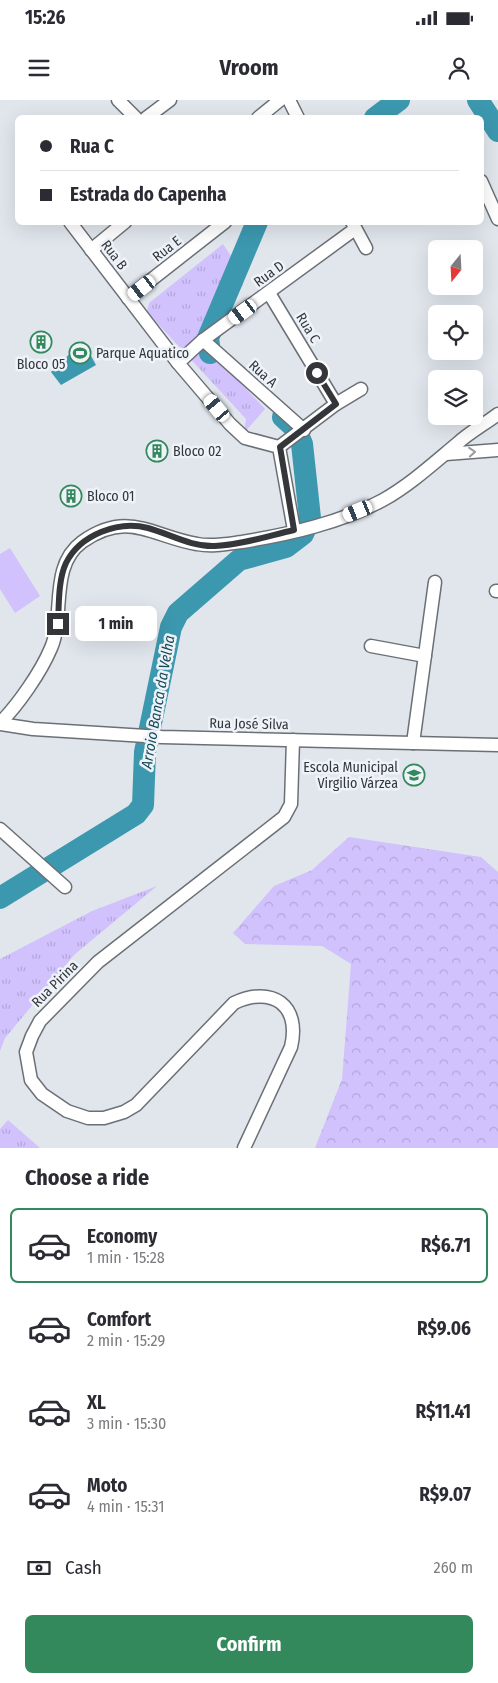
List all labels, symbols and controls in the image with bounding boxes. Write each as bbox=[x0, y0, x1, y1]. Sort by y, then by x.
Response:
text: 15:26 bbox=[25, 6, 65, 29]
icon: menu bbox=[25, 54, 53, 82]
text: Vroom bbox=[219, 54, 279, 81]
icon: person bbox=[445, 54, 473, 82]
text: Rua C bbox=[70, 135, 114, 158]
text: Estrada do Capenha bbox=[70, 183, 227, 206]
street label: Rua E bbox=[149, 232, 185, 265]
street label: Rua B bbox=[97, 237, 131, 273]
north arrow bbox=[428, 240, 482, 295]
map controls bbox=[428, 240, 483, 425]
street label: Rua D bbox=[251, 257, 287, 291]
car bbox=[125, 273, 158, 303]
car bbox=[226, 297, 259, 327]
button: locate bbox=[428, 305, 483, 360]
street label: Rua C bbox=[292, 310, 324, 346]
building icon: Bloco 05 bbox=[29, 330, 53, 354]
sports icon: Parque Aquatico bbox=[68, 341, 92, 365]
place label: Parque Aquatico bbox=[96, 345, 189, 362]
place label: Bloco 05 bbox=[17, 356, 65, 373]
street label: Rua A bbox=[245, 357, 281, 392]
route start bbox=[306, 362, 328, 384]
button: layers bbox=[428, 370, 483, 425]
car bbox=[201, 392, 232, 424]
building icon: Bloco 02 bbox=[145, 439, 169, 463]
place label: Bloco 02 bbox=[173, 443, 221, 460]
one-way arrow bbox=[468, 446, 476, 457]
building icon: Bloco 01 bbox=[59, 484, 83, 508]
place label: Bloco 01 bbox=[87, 488, 134, 505]
car bbox=[341, 498, 374, 524]
callout: 1 min bbox=[76, 606, 158, 642]
route end bbox=[47, 613, 69, 635]
text: 1 min bbox=[99, 614, 133, 633]
water label: Arroio Banca da Velha bbox=[137, 634, 179, 771]
street label: Rua José Silva bbox=[209, 715, 289, 733]
place label: Escola Municipal Virgilio Várzea bbox=[303, 759, 398, 792]
school or university icon: Escola Municipal Virgilio Várzea bbox=[402, 763, 426, 787]
street label: Rua Pirina bbox=[28, 957, 82, 1011]
text: Choose a ride bbox=[25, 1164, 149, 1191]
icon: car bbox=[27, 1223, 72, 1268]
text: Economy bbox=[87, 1225, 157, 1248]
text: R$6.71 bbox=[421, 1234, 471, 1257]
text: 1 min · 15:28 bbox=[87, 1248, 165, 1267]
icon: car bbox=[27, 1306, 72, 1351]
text: Comfort bbox=[87, 1308, 151, 1331]
text: R$9.06 bbox=[417, 1317, 471, 1340]
text: 2 min · 15:29 bbox=[87, 1331, 165, 1350]
icon: car bbox=[27, 1389, 72, 1434]
text: XL bbox=[87, 1391, 106, 1414]
text: R$11.41 bbox=[416, 1400, 471, 1423]
text: 3 min · 15:30 bbox=[87, 1414, 166, 1433]
icon: car bbox=[27, 1472, 72, 1517]
text: Moto bbox=[87, 1474, 127, 1497]
text: R$9.07 bbox=[419, 1483, 471, 1506]
text: 4 min · 15:31 bbox=[87, 1497, 164, 1516]
icon: cash bbox=[25, 1554, 53, 1582]
text: Cash bbox=[65, 1556, 102, 1579]
text: 260 m bbox=[434, 1558, 473, 1577]
button: Confirm bbox=[25, 1615, 473, 1673]

